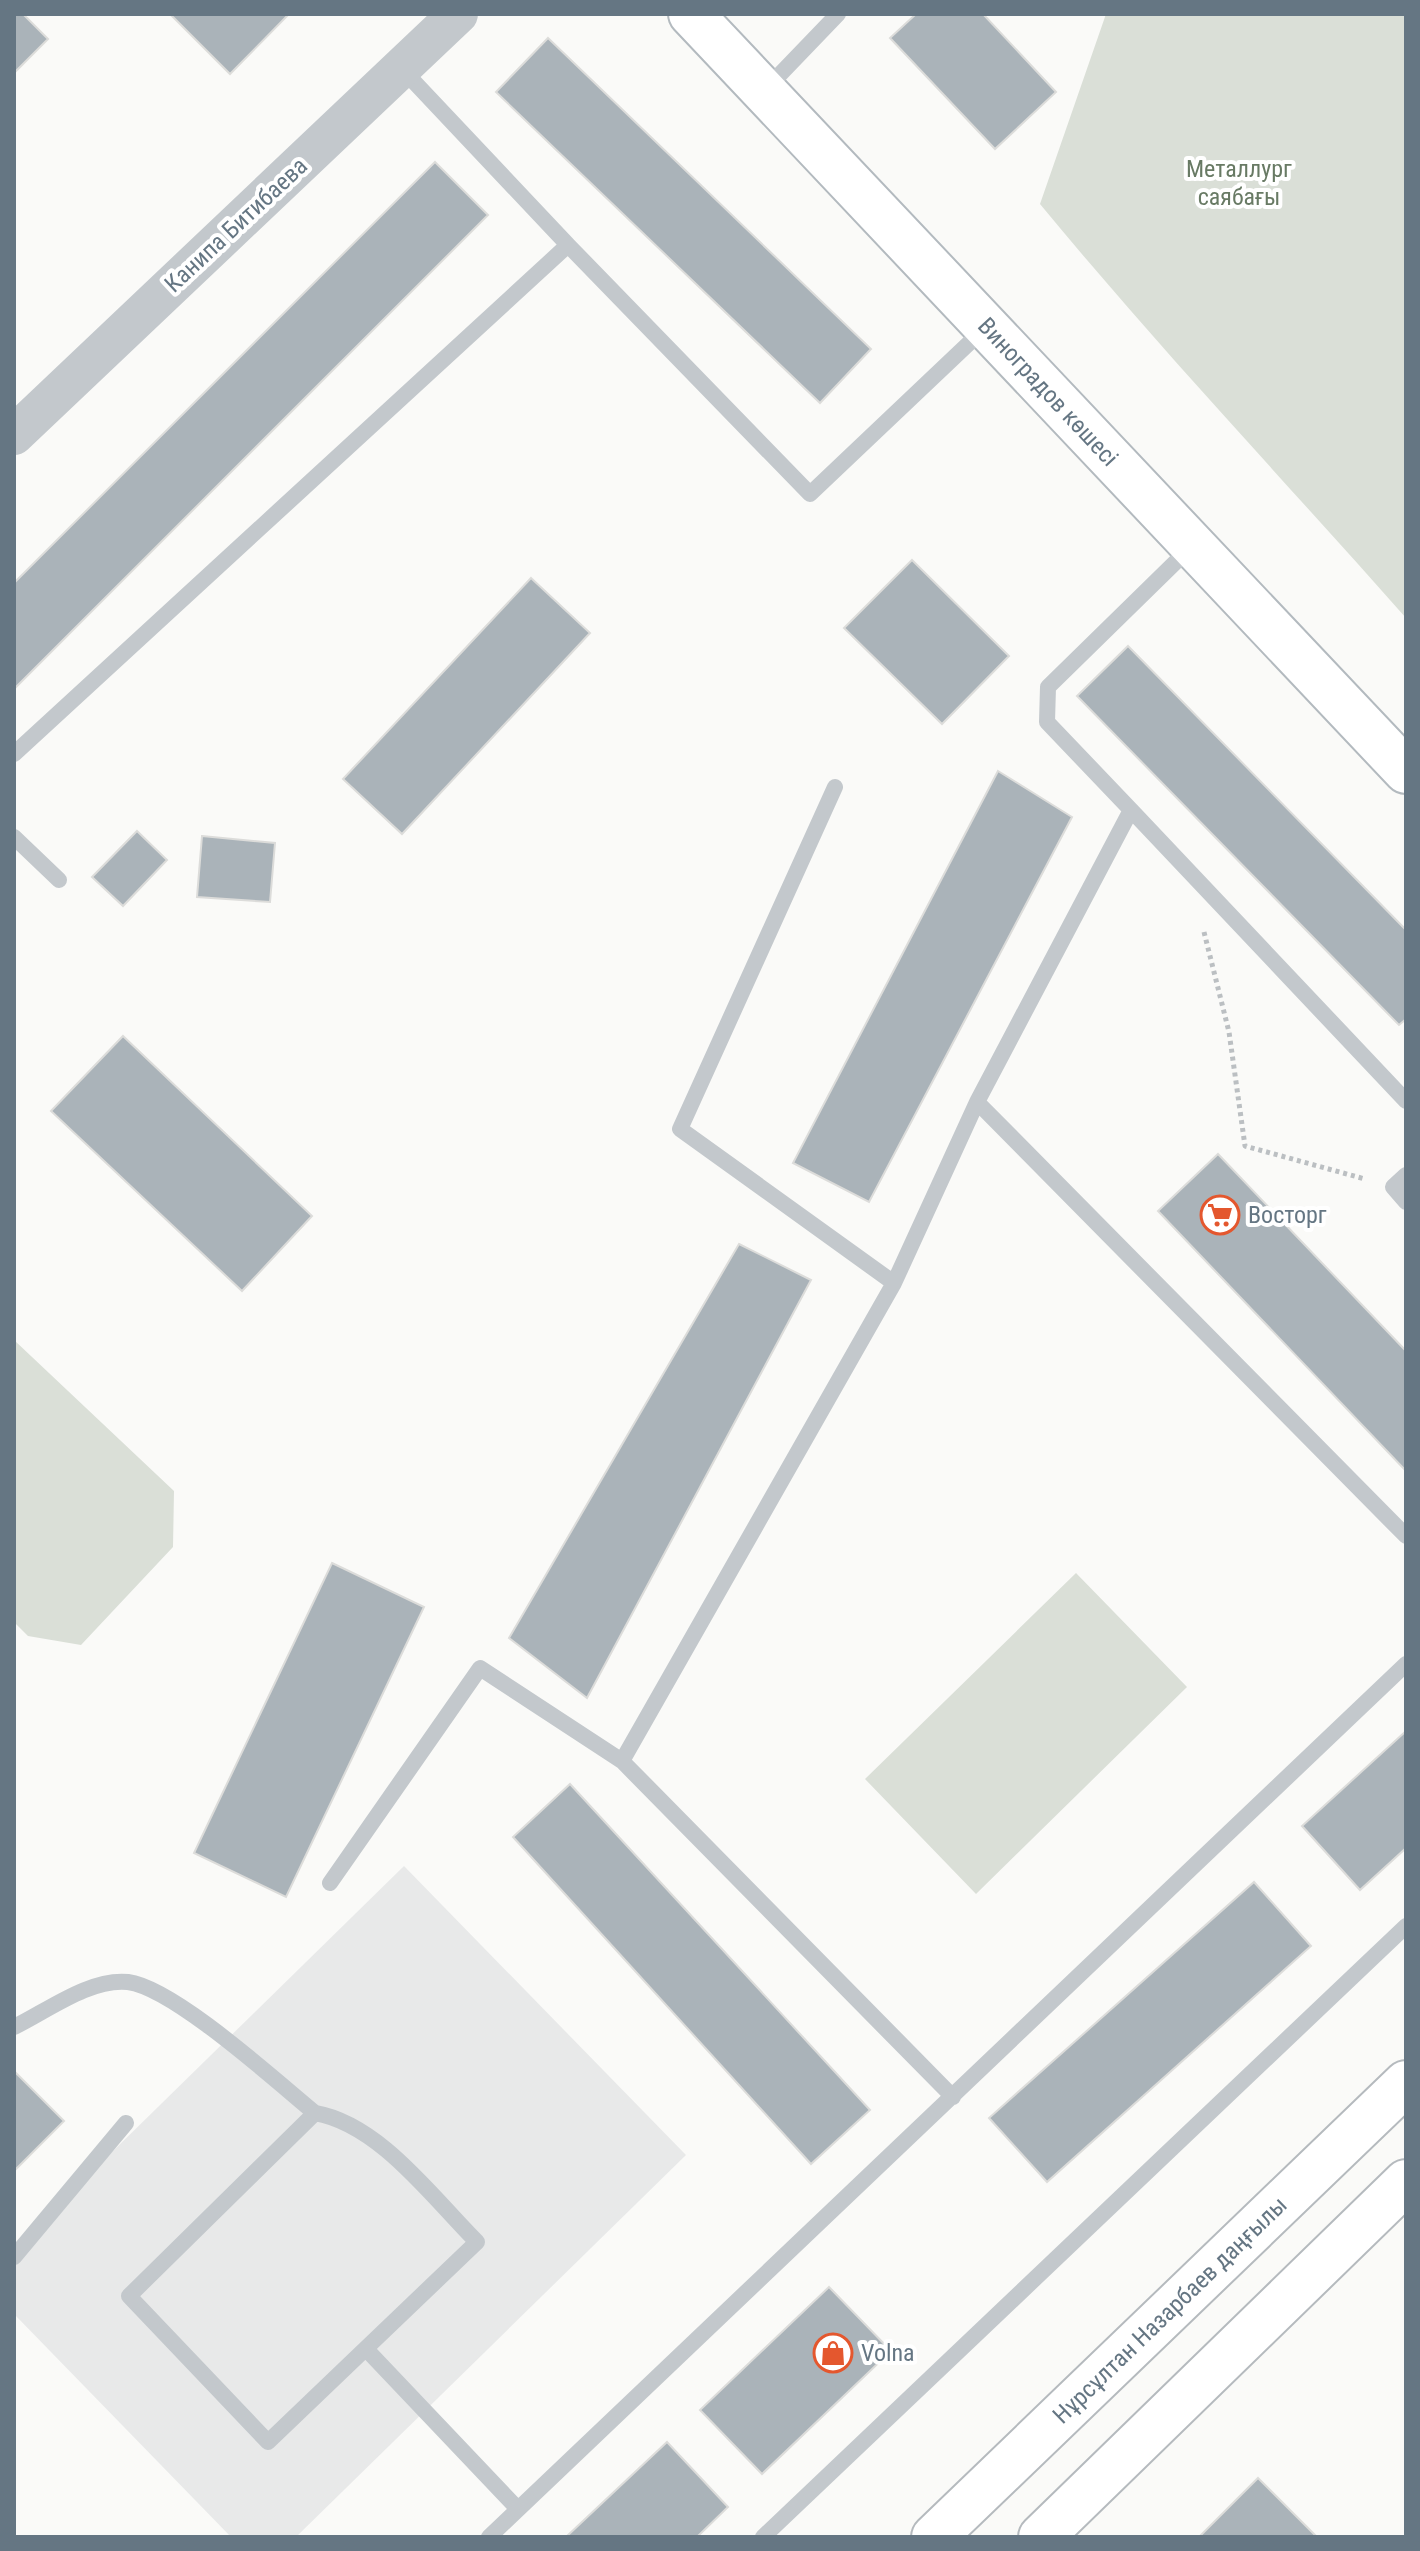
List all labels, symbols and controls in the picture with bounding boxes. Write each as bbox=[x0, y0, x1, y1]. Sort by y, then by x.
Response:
street label: Канипа Битибаева bbox=[159, 152, 313, 298]
park label: Металлург саябағы bbox=[1186, 155, 1292, 211]
street label: Виноградов көшесі bbox=[972, 312, 1124, 472]
supermarket icon: Восторг bbox=[1199, 1194, 1241, 1236]
place label: Восторг bbox=[1248, 1201, 1327, 1229]
street label: Нұрсұлтан Назарбаев даңғылы bbox=[1047, 2191, 1293, 2429]
shop icon: Volna bbox=[812, 2332, 854, 2374]
place label: Volna bbox=[861, 2339, 915, 2367]

